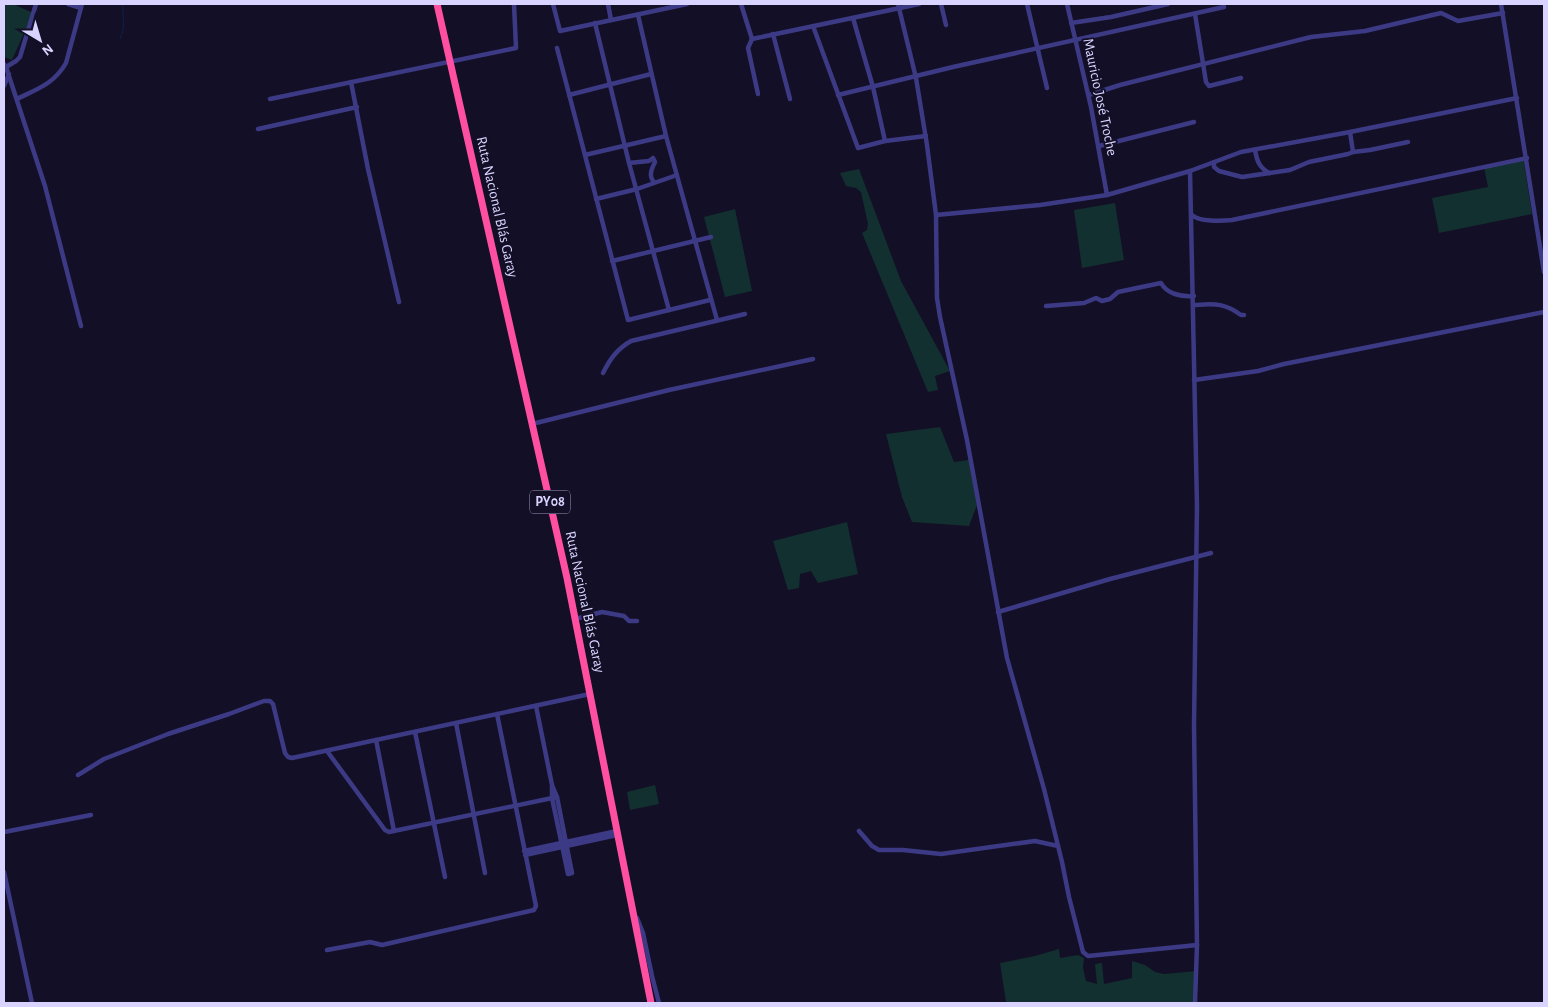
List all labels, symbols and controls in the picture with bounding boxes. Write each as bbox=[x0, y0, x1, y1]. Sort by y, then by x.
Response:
north arrow bbox=[15, 15, 65, 65]
street label: Mauricio José Troche bbox=[1080, 37, 1120, 157]
text: N bbox=[39, 41, 56, 58]
street label: Ruta Nacional Blás Garay bbox=[473, 135, 521, 280]
road number: PY08 bbox=[530, 491, 570, 514]
street label: Ruta Nacional Blás Garay bbox=[563, 530, 607, 675]

